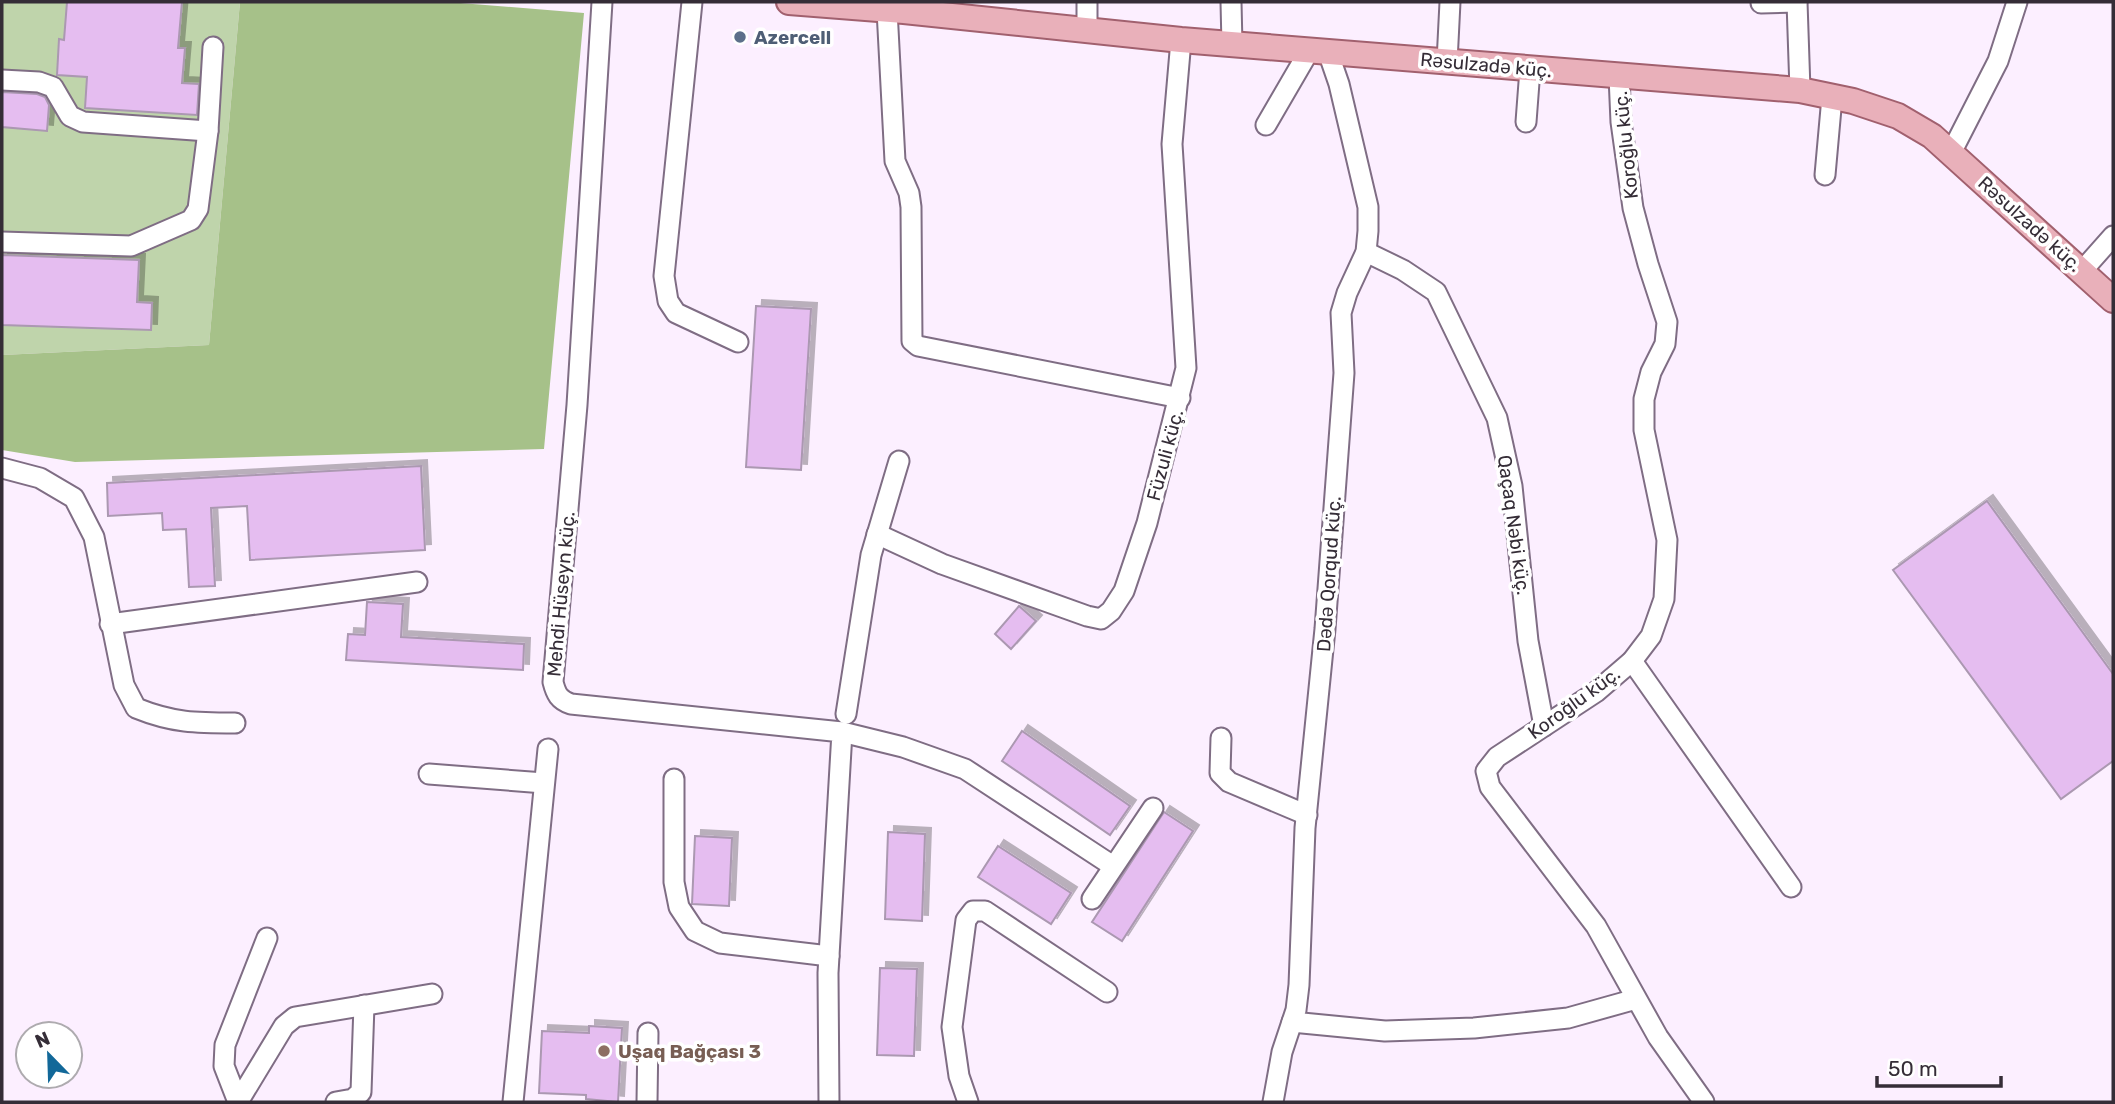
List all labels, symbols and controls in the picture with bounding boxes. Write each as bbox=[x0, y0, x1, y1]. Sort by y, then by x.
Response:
place label: Azercell bbox=[754, 26, 831, 49]
marker: Azercell bbox=[732, 29, 748, 45]
street label: Rəsulzadə küç. bbox=[1419, 48, 1553, 82]
street label: Koroğlu küç. bbox=[1609, 90, 1643, 200]
street label: Rəsulzadə küç. bbox=[1973, 171, 2087, 277]
street label: Füzuli küç. bbox=[1142, 407, 1188, 503]
street label: Qaçaq Nəbi küç. bbox=[1493, 454, 1535, 596]
street label: Dədə Qorqud küç. bbox=[1312, 495, 1346, 653]
street label: Mehdi Hüseyn küç. bbox=[542, 510, 580, 678]
street label: Koroğlu küç. bbox=[1523, 662, 1625, 744]
north arrow bbox=[14, 1020, 84, 1090]
text: N bbox=[32, 1027, 53, 1053]
place label: Uşaq Bağçası 3 bbox=[618, 1040, 761, 1063]
marker: Uşaq Bağçası 3 bbox=[596, 1043, 612, 1059]
scale bar bbox=[1877, 1044, 2001, 1088]
text: 50 m bbox=[1888, 1056, 1938, 1081]

